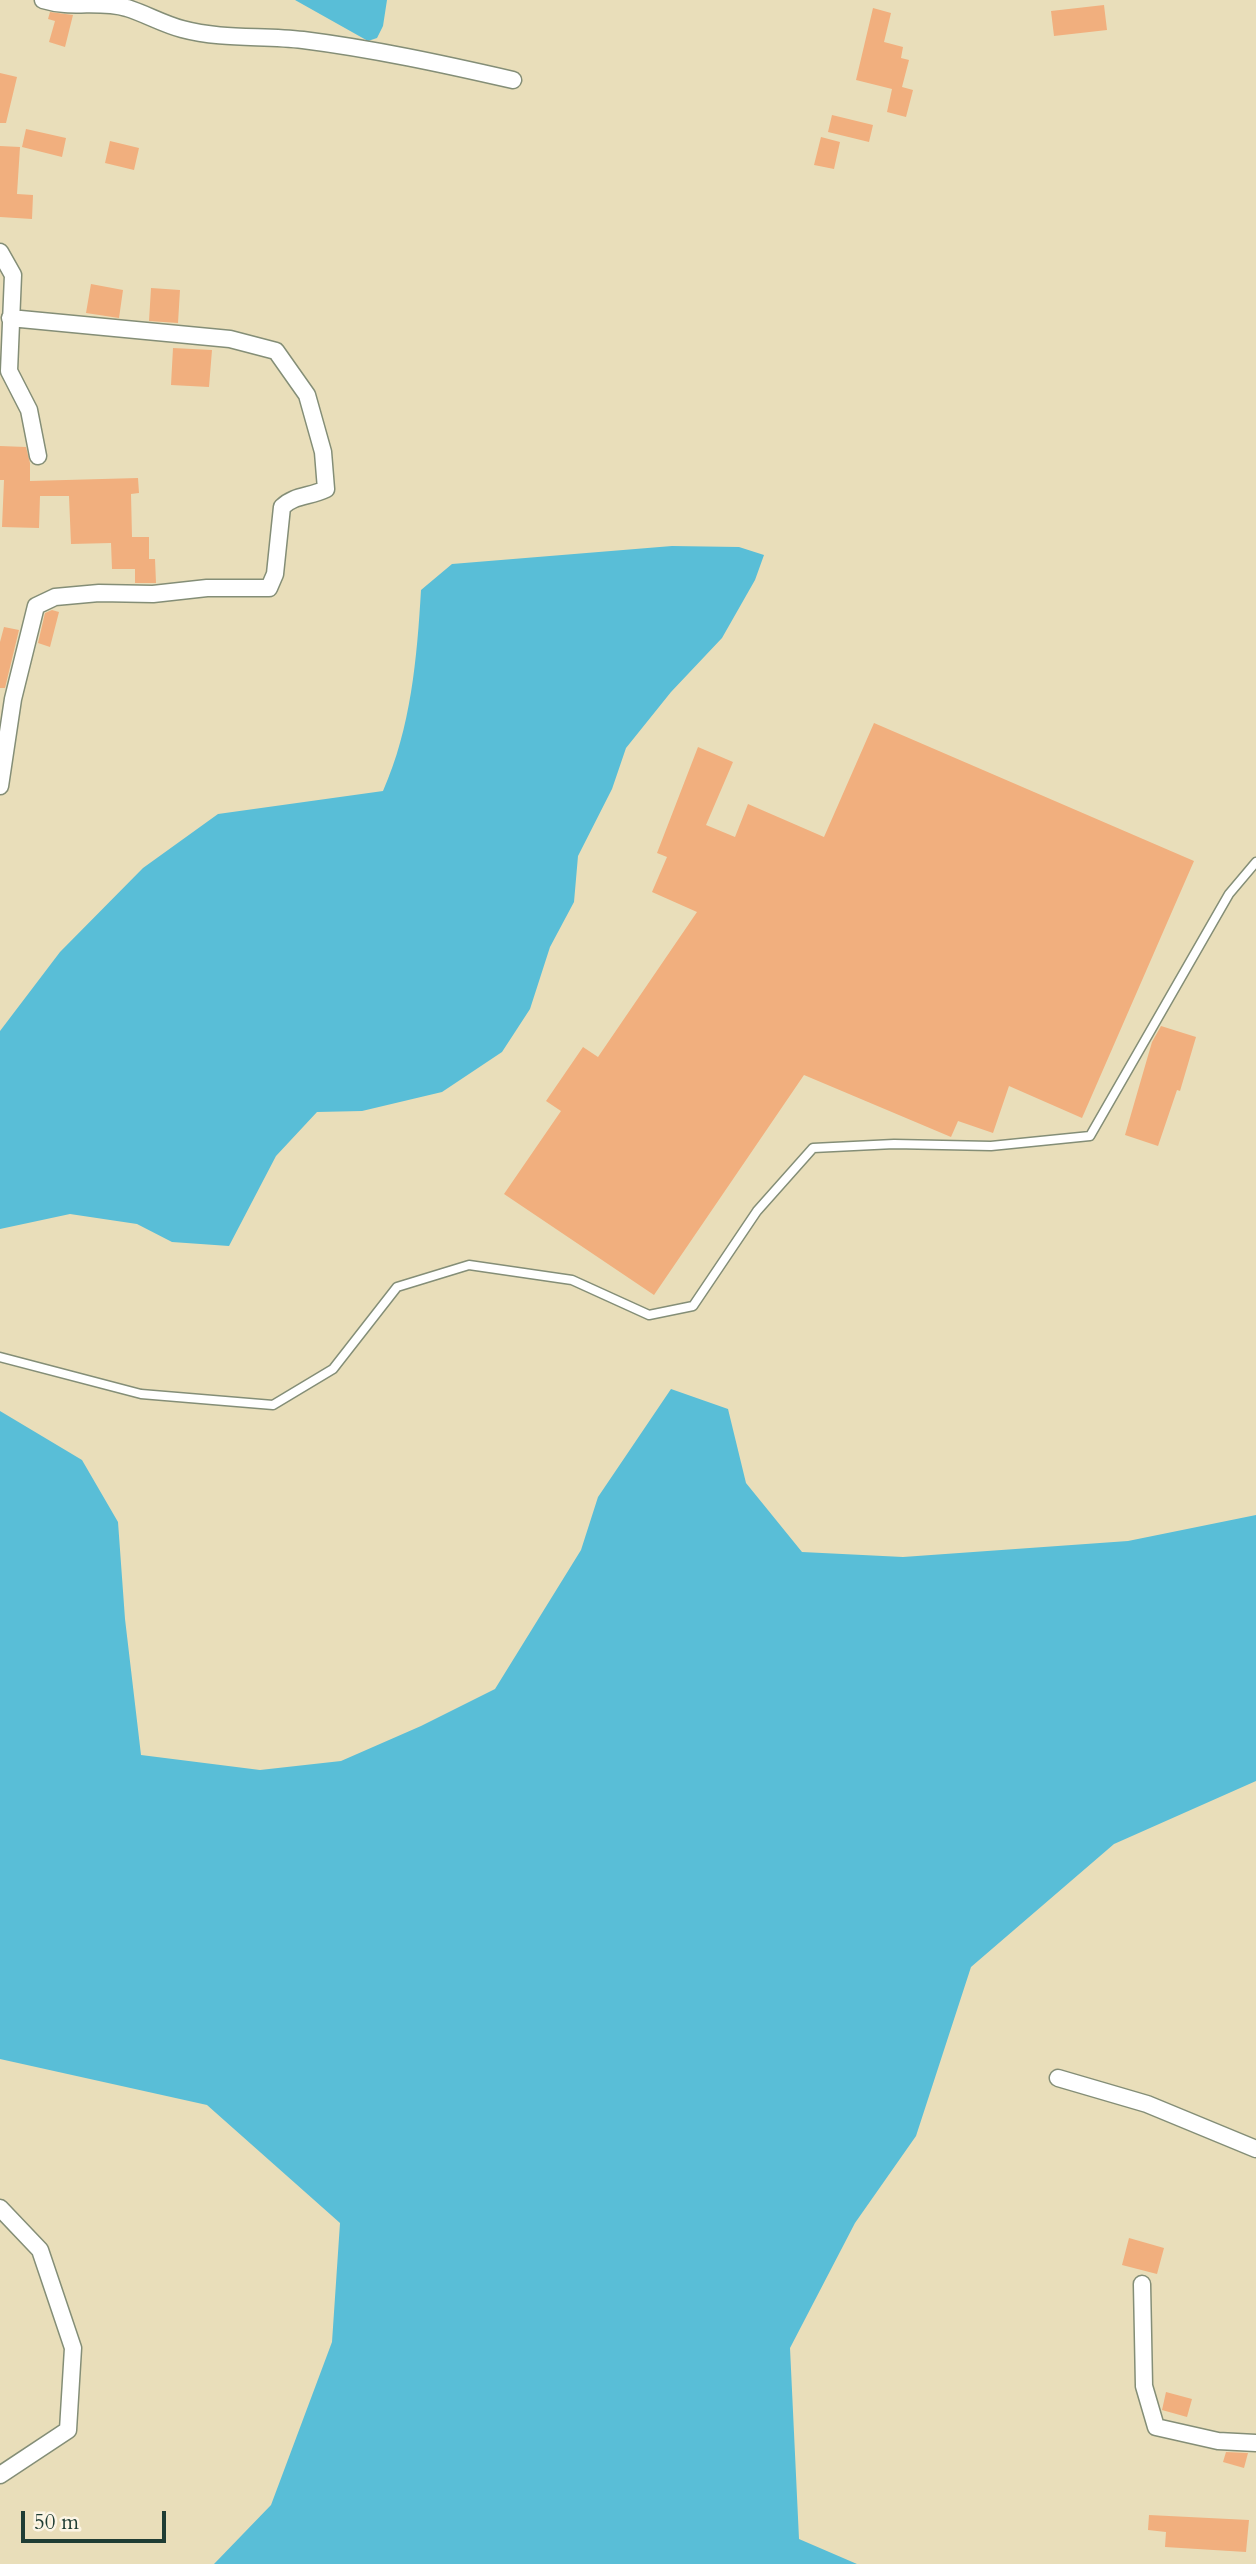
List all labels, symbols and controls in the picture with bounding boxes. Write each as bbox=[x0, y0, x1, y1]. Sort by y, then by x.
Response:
scale bar bbox=[24, 2498, 170, 2542]
text: 50 m bbox=[34, 2508, 79, 2537]

